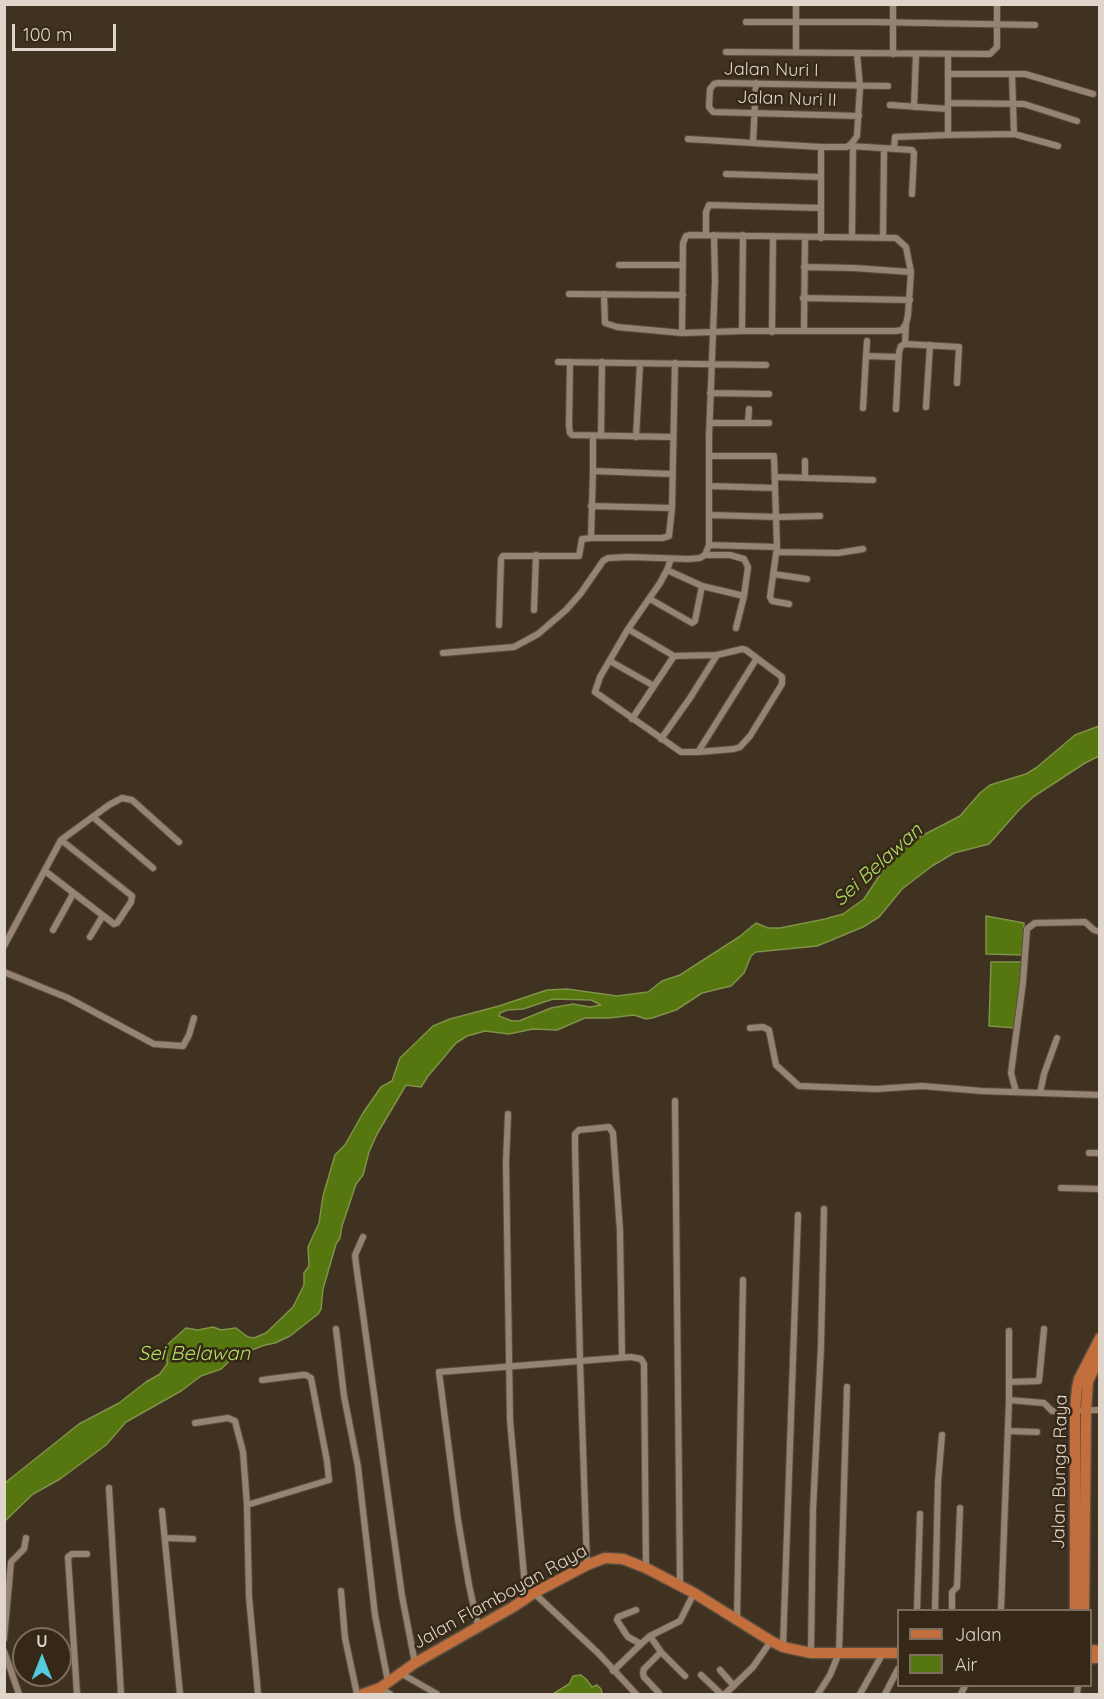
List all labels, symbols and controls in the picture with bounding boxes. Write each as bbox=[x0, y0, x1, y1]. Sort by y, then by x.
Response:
scale bar bbox=[15, 12, 118, 50]
text: 100 m bbox=[23, 23, 72, 46]
street label: Jalan Nuri I bbox=[723, 58, 819, 82]
street label: Jalan Nuri II bbox=[737, 86, 837, 112]
water label: Sei Belawan bbox=[828, 819, 928, 911]
water label: Sei Belawan bbox=[138, 1342, 250, 1366]
street label: Jalan Bunga Raya bbox=[1048, 1394, 1072, 1550]
street label: Jalan Flamboyan Raya bbox=[409, 1540, 591, 1654]
legend bbox=[897, 1609, 1092, 1687]
text: Jalan bbox=[955, 1623, 1002, 1646]
north arrow bbox=[12, 1627, 72, 1687]
text: U bbox=[36, 1631, 48, 1651]
text: Air bbox=[955, 1653, 977, 1676]

